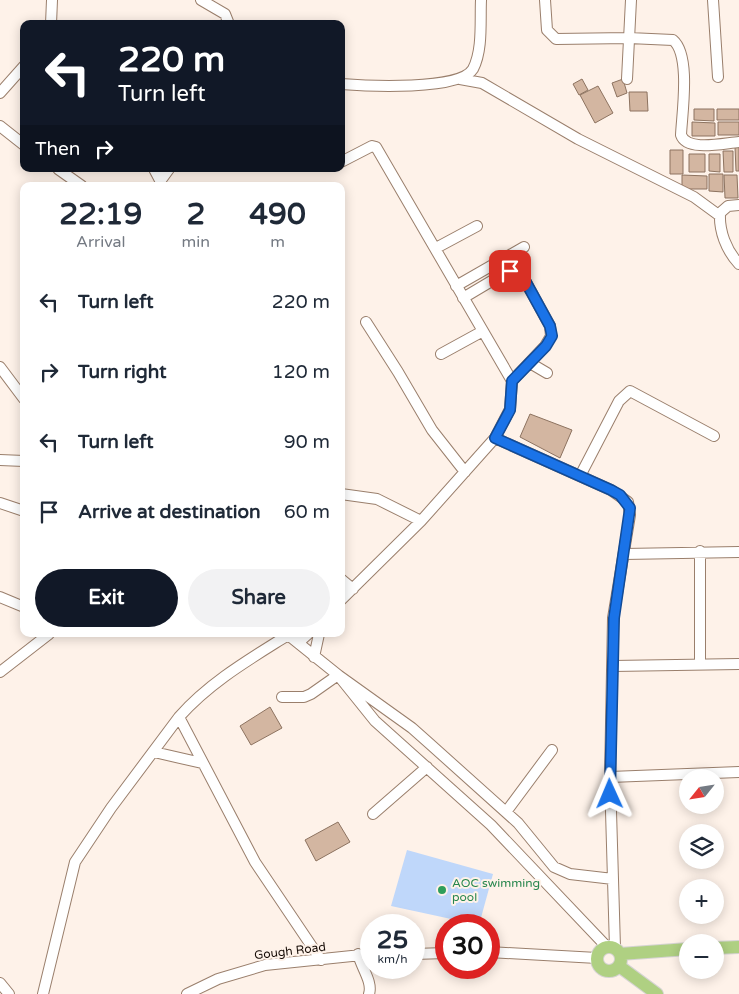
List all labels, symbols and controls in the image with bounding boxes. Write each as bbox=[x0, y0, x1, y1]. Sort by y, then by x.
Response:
text: 220 m bbox=[118, 39, 225, 81]
icon: left bbox=[35, 40, 100, 105]
text: Turn left bbox=[118, 81, 206, 107]
icon: right bbox=[90, 135, 118, 163]
text: Then bbox=[35, 138, 80, 160]
text: 22:19 bbox=[59, 196, 142, 233]
text: 2 bbox=[186, 196, 205, 233]
text: 490 bbox=[249, 196, 306, 233]
text: Arrival bbox=[76, 232, 126, 252]
text: min bbox=[182, 232, 210, 252]
text: m bbox=[270, 232, 285, 252]
pin bbox=[489, 250, 531, 292]
icon: arrive bbox=[496, 257, 524, 285]
icon: left bbox=[35, 288, 63, 316]
text: Turn left bbox=[78, 291, 154, 313]
text: 220 m bbox=[272, 291, 330, 313]
icon: right bbox=[35, 358, 63, 386]
text: Turn right bbox=[78, 361, 166, 383]
text: 120 m bbox=[272, 361, 330, 383]
icon: left bbox=[35, 428, 63, 456]
text: Turn left bbox=[78, 431, 154, 453]
text: 90 m bbox=[284, 431, 330, 453]
icon: arrive bbox=[35, 498, 63, 526]
text: Arrive at destination bbox=[78, 501, 261, 523]
text: 60 m bbox=[284, 501, 330, 523]
button: Exit bbox=[35, 569, 178, 627]
button: Share bbox=[188, 569, 330, 627]
position arrow bbox=[583, 767, 635, 819]
north arrow bbox=[679, 769, 724, 814]
map controls bbox=[679, 769, 724, 979]
button: layers bbox=[679, 824, 724, 869]
place label: AOC swimming pool bbox=[452, 876, 540, 904]
button: + bbox=[679, 879, 724, 924]
marker: AOC swimming pool bbox=[436, 884, 448, 896]
speed limit sign: 30 bbox=[435, 914, 500, 979]
text: 25 bbox=[377, 925, 408, 955]
button: − bbox=[679, 934, 724, 979]
street label: Gough Road bbox=[253, 940, 327, 962]
text: km/h bbox=[377, 952, 408, 966]

